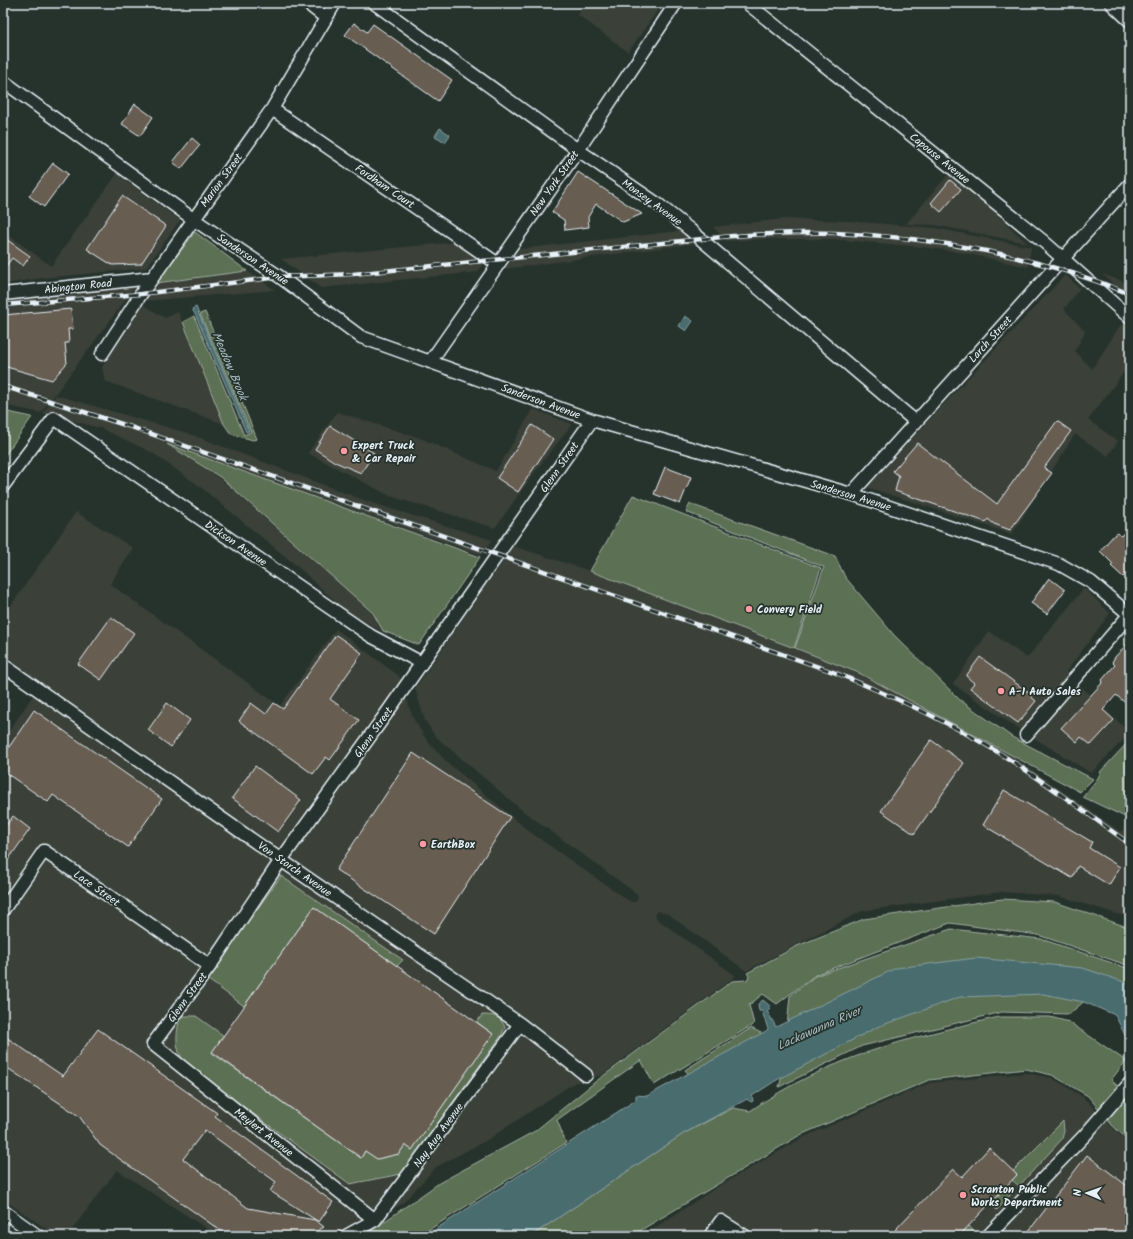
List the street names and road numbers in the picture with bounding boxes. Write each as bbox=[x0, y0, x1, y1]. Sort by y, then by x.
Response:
street label: Capouse Avenue bbox=[905, 129, 974, 189]
street label: New York Street bbox=[525, 146, 585, 220]
street label: Marion Street bbox=[196, 149, 248, 211]
street label: Fordham Court bbox=[351, 160, 419, 214]
street label: Monsey Avenue bbox=[617, 175, 686, 231]
street label: Sanderson Avenue bbox=[213, 229, 292, 291]
street label: Abington Road bbox=[43, 274, 113, 299]
street label: Larch Street bbox=[965, 312, 1017, 367]
street label: Sanderson Avenue bbox=[498, 379, 583, 425]
street label: Glenn Street bbox=[536, 438, 584, 497]
street label: Sanderson Avenue bbox=[808, 475, 893, 517]
street label: Dickson Avenue bbox=[201, 516, 270, 571]
street label: Glenn Street bbox=[350, 703, 398, 762]
street label: Von Storch Avenue bbox=[253, 837, 335, 902]
street label: Lace Street bbox=[69, 866, 124, 912]
street label: Glenn Street bbox=[163, 968, 213, 1027]
street label: Nay Aug Avenue bbox=[409, 1099, 469, 1172]
street label: Meylert Avenue bbox=[230, 1104, 297, 1162]

